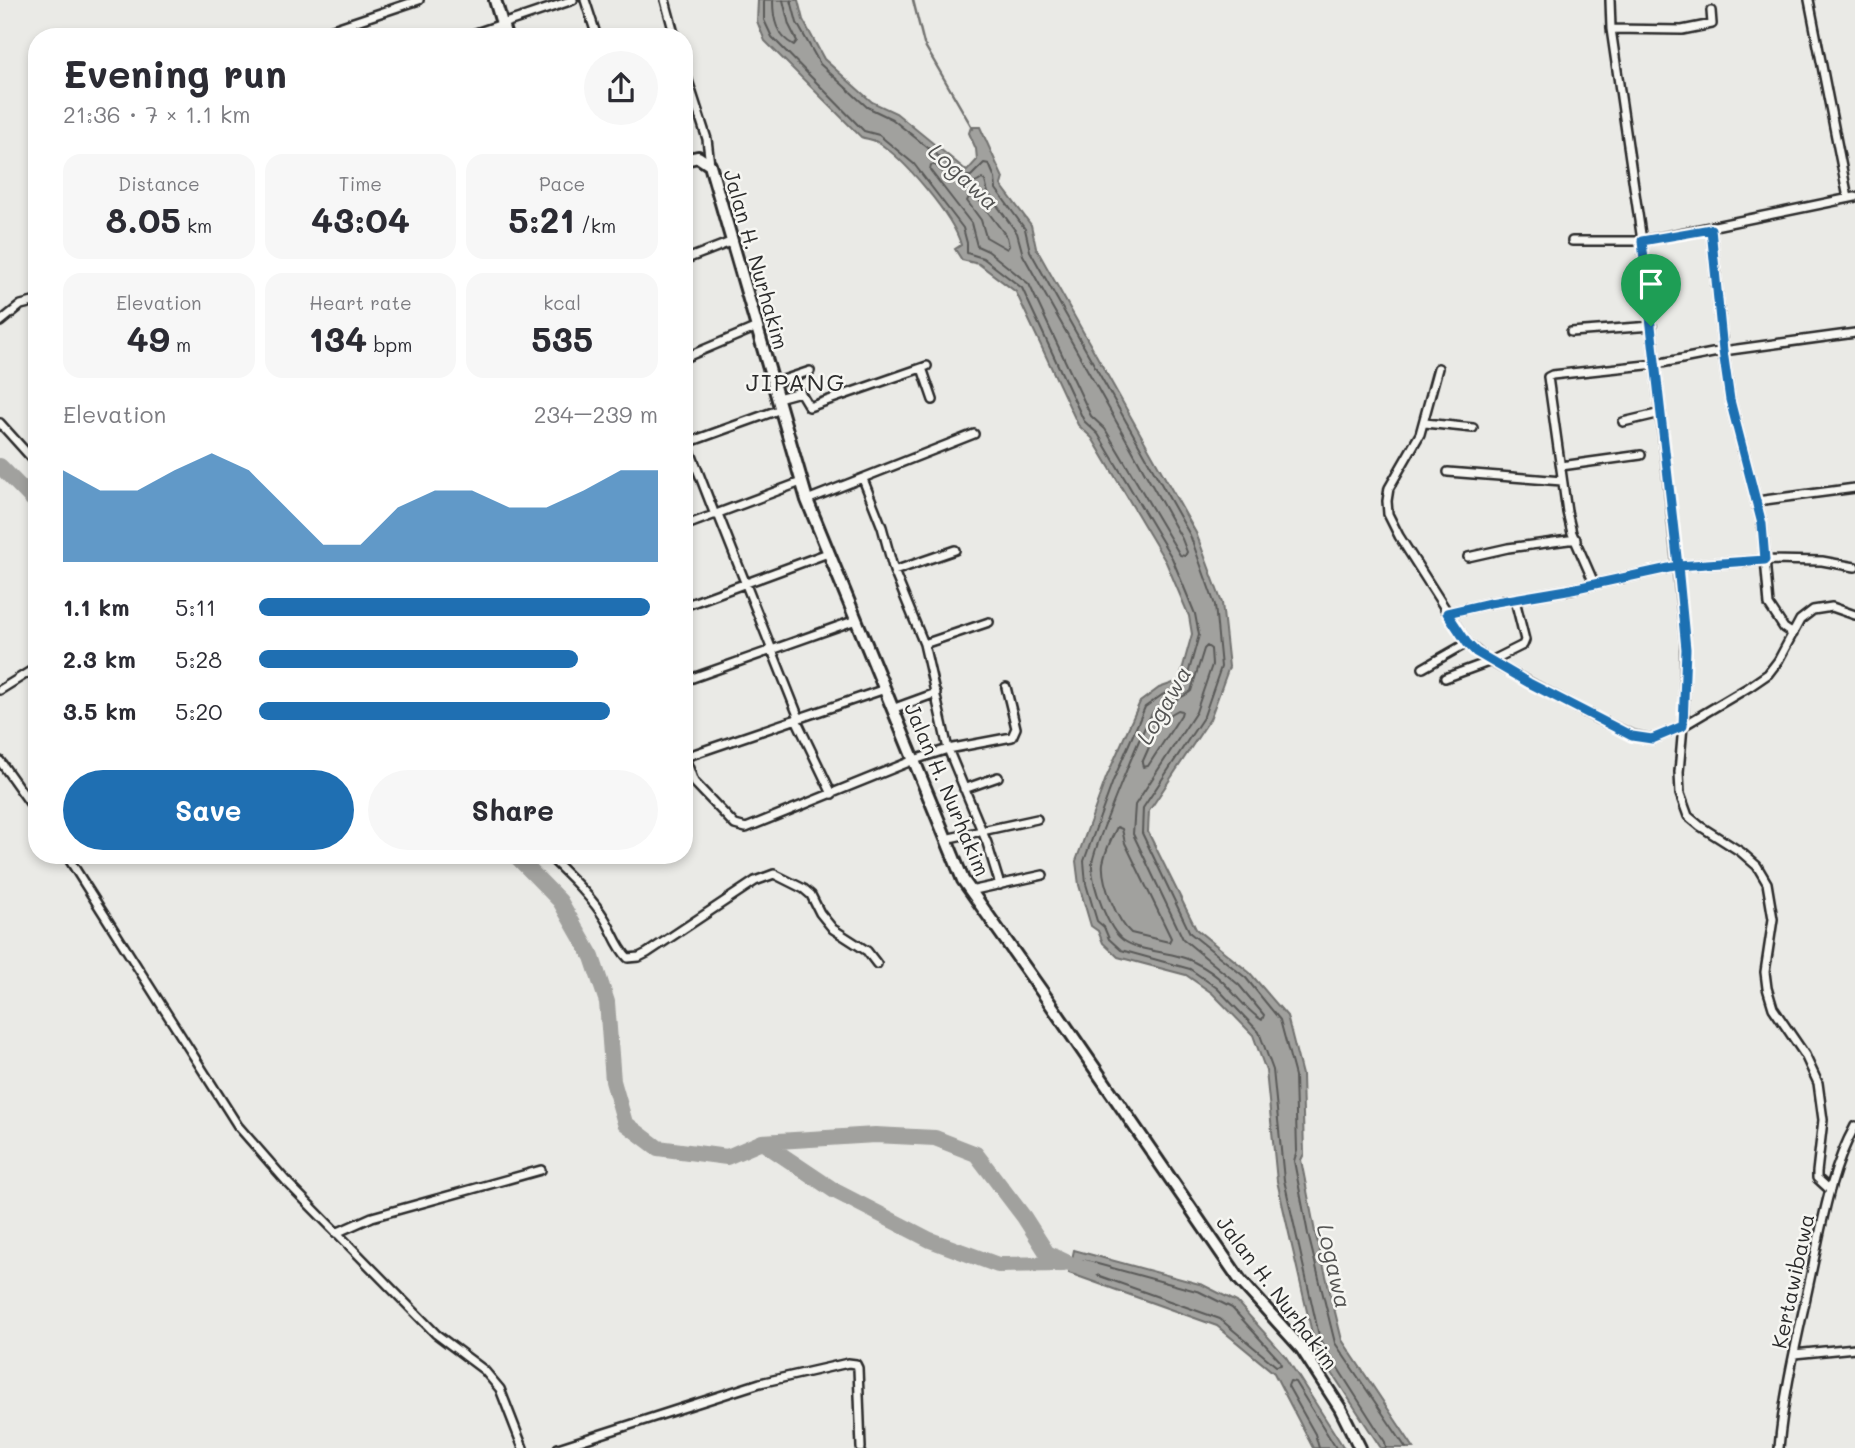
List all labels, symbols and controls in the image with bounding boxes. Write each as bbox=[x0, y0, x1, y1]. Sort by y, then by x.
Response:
text: Evening run bbox=[63, 48, 287, 98]
button: share bbox=[584, 51, 658, 125]
text: 21:36 · 7 × 1.1 km bbox=[63, 99, 251, 129]
water label: Logawa bbox=[922, 136, 1006, 216]
street label: Jalan H. Nurhakim bbox=[718, 166, 796, 352]
text: Distance bbox=[118, 171, 200, 196]
text: Time bbox=[339, 171, 382, 196]
text: Pace bbox=[539, 171, 585, 196]
text: 8.05 bbox=[105, 196, 181, 242]
text: 43:04 bbox=[311, 196, 410, 242]
text: 5:21 bbox=[508, 196, 575, 242]
text: km bbox=[181, 213, 212, 238]
text: /km bbox=[575, 213, 616, 238]
pin bbox=[1621, 254, 1681, 326]
icon: arrive bbox=[1632, 265, 1670, 303]
text: Elevation bbox=[116, 290, 201, 315]
text: Heart rate bbox=[309, 290, 412, 315]
text: kcal bbox=[543, 290, 581, 315]
text: 49 bbox=[127, 315, 170, 361]
text: 134 bbox=[309, 315, 367, 361]
text: 535 bbox=[531, 315, 593, 361]
text: m bbox=[170, 332, 191, 357]
text: bpm bbox=[367, 332, 412, 357]
district label: JIPANG bbox=[746, 366, 846, 397]
text: Elevation bbox=[63, 399, 166, 429]
text: 234–239 m bbox=[534, 399, 658, 429]
text: 1.1 km bbox=[63, 592, 129, 622]
text: 5:11 bbox=[175, 592, 216, 622]
text: 2.3 km bbox=[63, 644, 136, 674]
text: 5:28 bbox=[175, 644, 222, 674]
water label: Logawa bbox=[1129, 660, 1197, 750]
text: 3.5 km bbox=[63, 696, 136, 726]
text: 5:20 bbox=[175, 696, 223, 726]
street label: Jalan H. Nurhakim bbox=[899, 698, 997, 880]
button: Save bbox=[63, 770, 354, 850]
button: Share bbox=[368, 770, 658, 850]
street label: Jalan H. Nurhakim bbox=[1211, 1210, 1345, 1374]
street label: Kertawibawa bbox=[1765, 1211, 1819, 1351]
water label: Logawa bbox=[1311, 1221, 1359, 1311]

